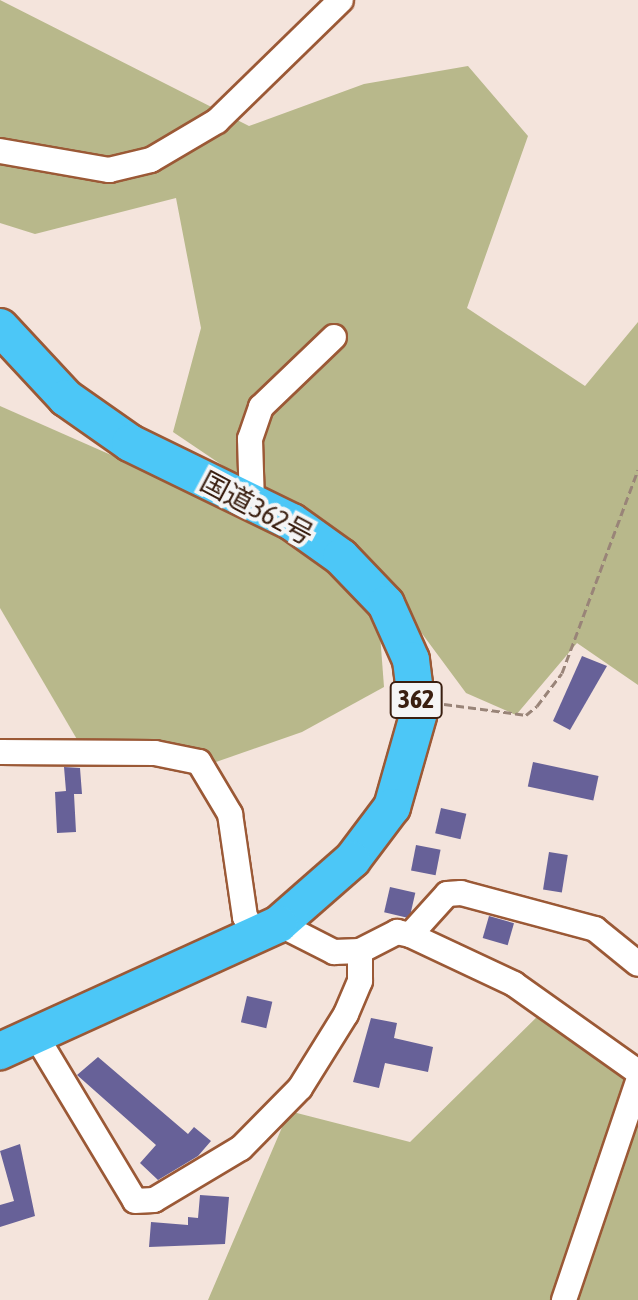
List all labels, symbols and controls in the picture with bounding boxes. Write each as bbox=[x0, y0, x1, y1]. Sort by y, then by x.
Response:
street label: 国道362号 bbox=[195, 464, 319, 552]
road number: 362 bbox=[388, 678, 444, 722]

